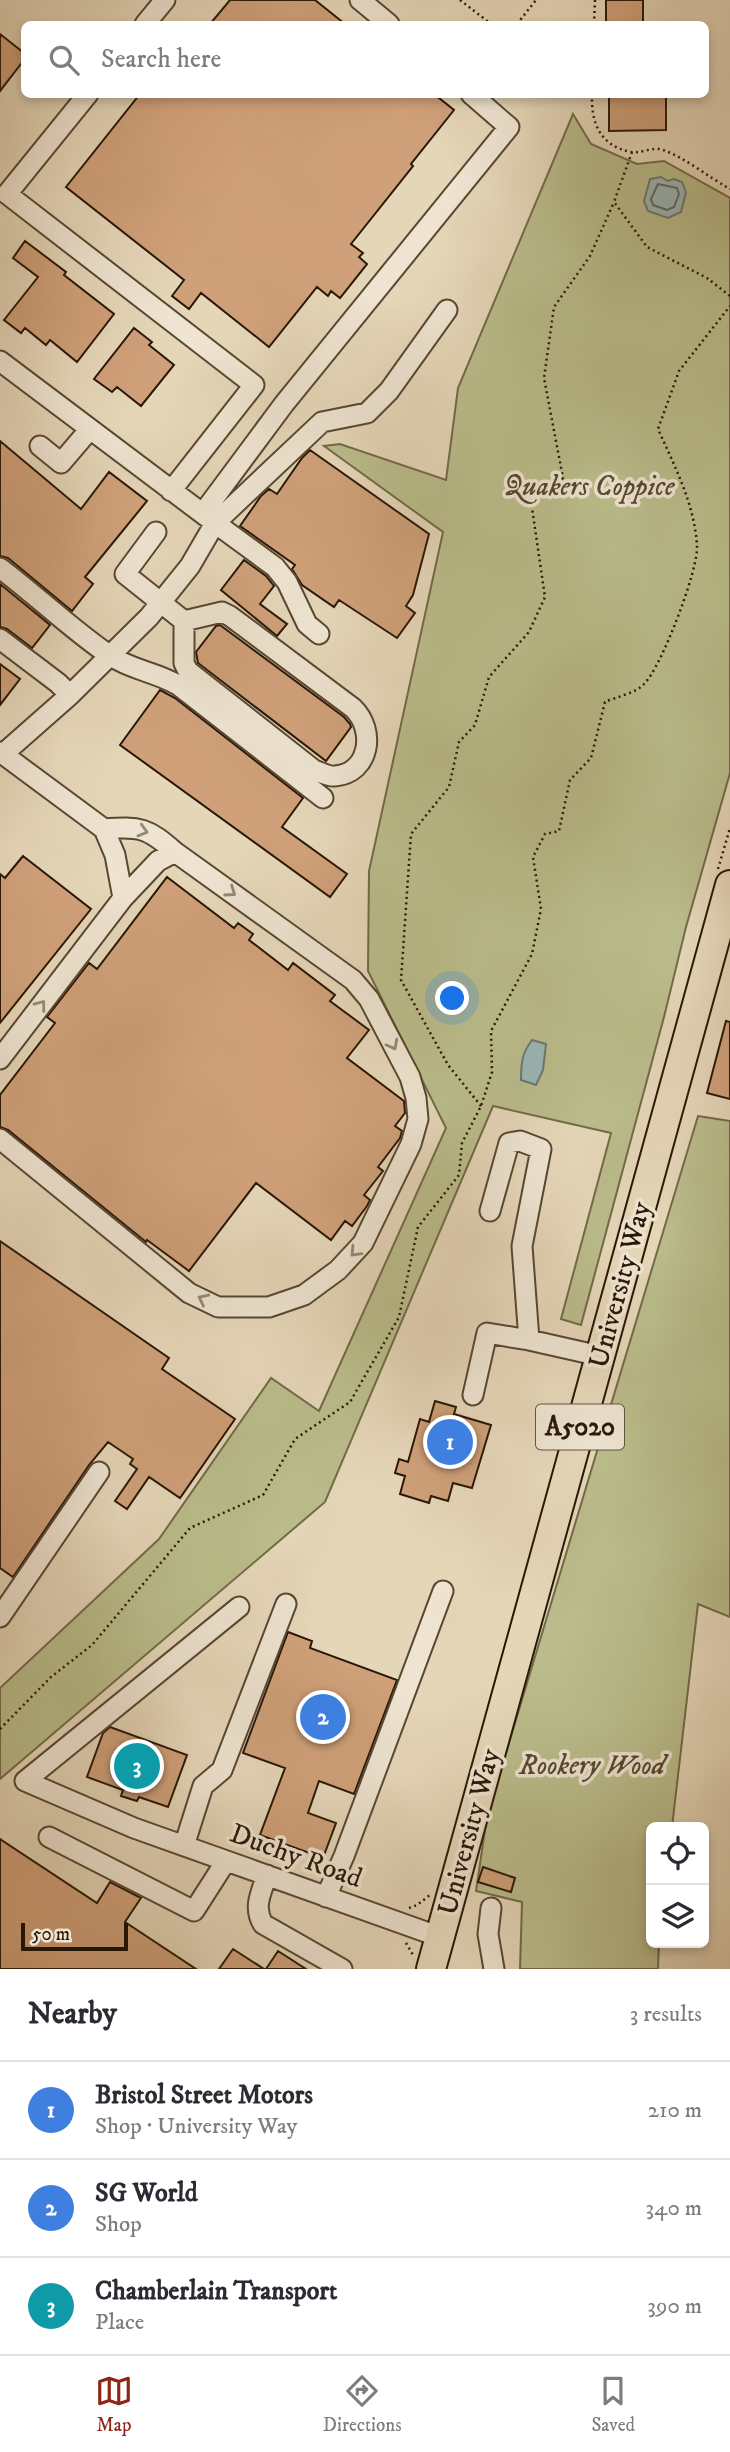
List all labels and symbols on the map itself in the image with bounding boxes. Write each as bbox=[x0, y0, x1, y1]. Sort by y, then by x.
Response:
park label: Quakers Coppice bbox=[504, 469, 676, 504]
one-way arrow bbox=[137, 823, 149, 838]
one-way arrow bbox=[223, 884, 236, 896]
your location bbox=[435, 981, 469, 1015]
one-way arrow bbox=[33, 1000, 46, 1012]
one-way arrow bbox=[385, 1038, 398, 1050]
street label: University Way bbox=[581, 1197, 659, 1372]
one-way arrow bbox=[350, 1244, 363, 1257]
one-way arrow bbox=[198, 1293, 210, 1307]
road number: A5020 bbox=[536, 1404, 624, 1450]
pin: 1 bbox=[427, 1416, 473, 1468]
pin: 2 bbox=[300, 1691, 346, 1743]
pin: 3 bbox=[114, 1740, 160, 1792]
street label: University Way bbox=[430, 1744, 508, 1919]
park label: Rookery Wood bbox=[518, 1748, 669, 1783]
street label: Duchy Road bbox=[225, 1816, 367, 1896]
scale bar bbox=[21, 1920, 128, 1952]

